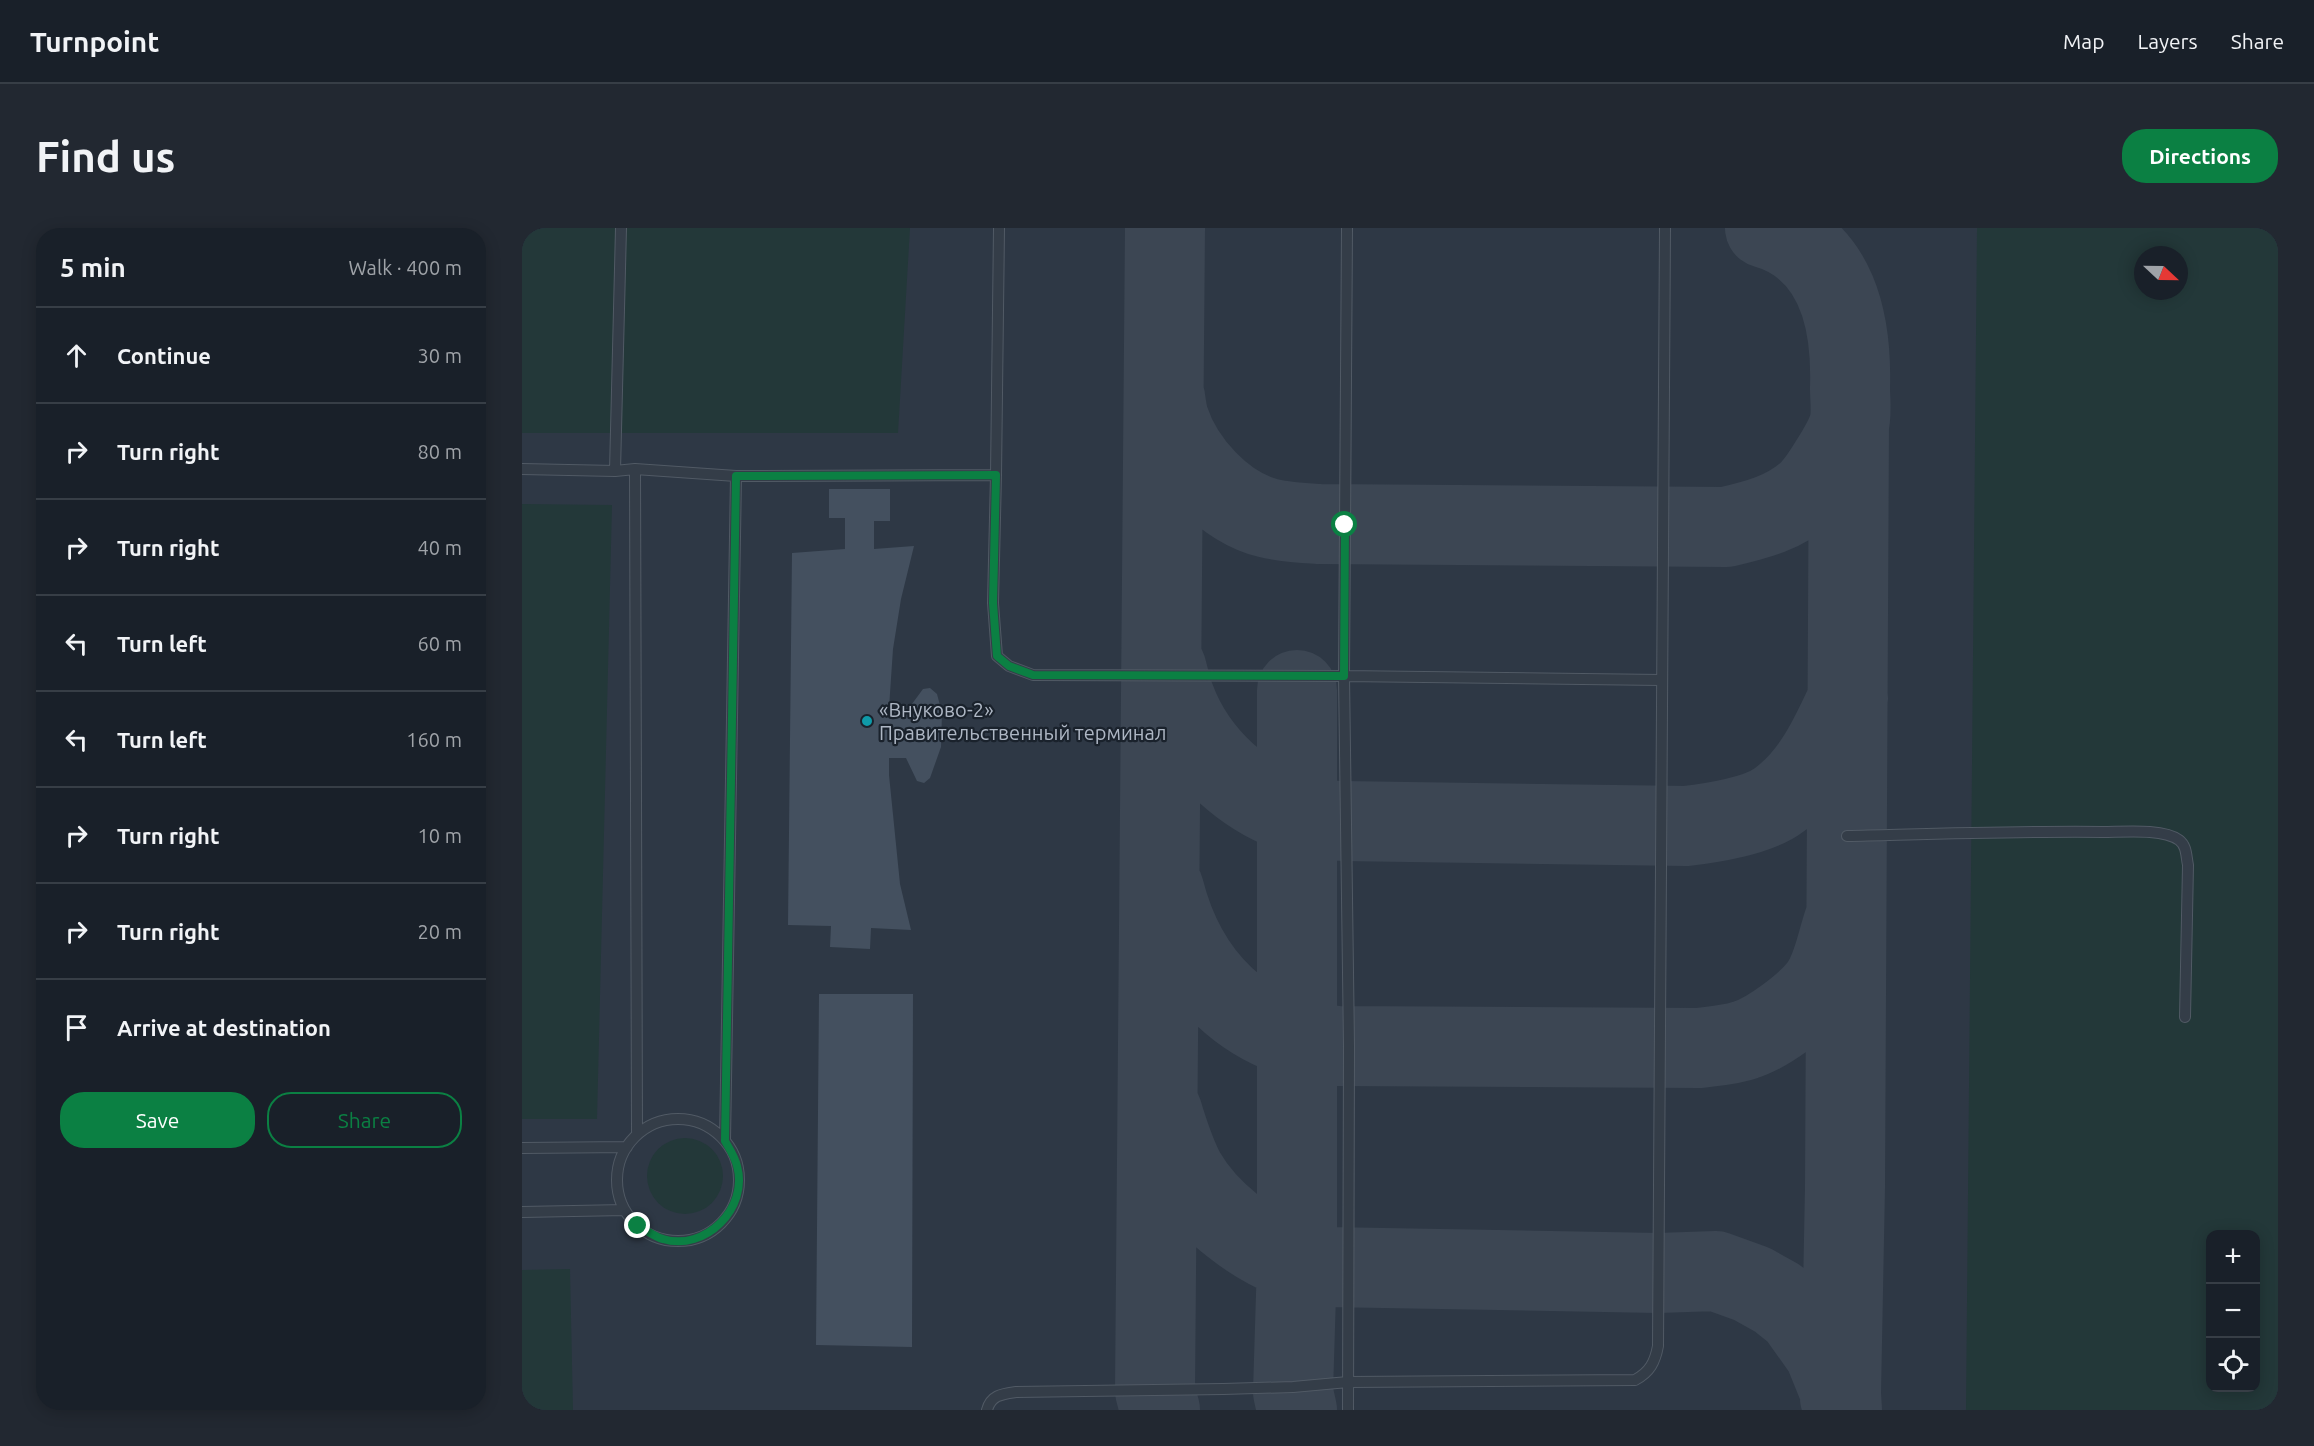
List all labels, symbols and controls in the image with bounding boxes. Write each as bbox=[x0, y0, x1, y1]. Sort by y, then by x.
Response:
text: Turnpoint bbox=[30, 26, 159, 57]
text: Map bbox=[2063, 29, 2104, 53]
text: Layers bbox=[2137, 29, 2198, 53]
text: Share bbox=[2231, 29, 2284, 53]
button: Directions bbox=[2122, 129, 2278, 183]
text: Find us bbox=[36, 133, 175, 180]
north arrow bbox=[2134, 246, 2188, 300]
text: 5 min bbox=[60, 253, 126, 282]
text: Walk · 400 m bbox=[349, 256, 462, 279]
icon: ahead bbox=[60, 339, 93, 372]
text: Continue bbox=[117, 343, 211, 368]
text: 30 m bbox=[418, 344, 462, 367]
icon: right bbox=[60, 435, 93, 468]
text: Turn right bbox=[117, 439, 219, 464]
text: 80 m bbox=[418, 440, 462, 463]
route start bbox=[1331, 511, 1357, 537]
icon: right bbox=[60, 531, 93, 564]
text: Turn right bbox=[117, 535, 219, 560]
text: 40 m bbox=[418, 536, 462, 559]
icon: left bbox=[60, 627, 93, 660]
text: Turn left bbox=[117, 631, 207, 656]
text: 60 m bbox=[418, 632, 462, 655]
place label: «Внуково-2» Правительственный терминал bbox=[879, 698, 1166, 744]
marker: «Внуково-2» Правительственный терминал bbox=[860, 714, 874, 728]
icon: left bbox=[60, 723, 93, 756]
text: Turn left bbox=[117, 727, 207, 752]
text: 160 m bbox=[406, 728, 462, 751]
icon: right bbox=[60, 819, 93, 852]
text: Turn right bbox=[117, 823, 219, 848]
text: 10 m bbox=[418, 824, 462, 847]
icon: right bbox=[60, 915, 93, 948]
text: Turn right bbox=[117, 919, 219, 944]
text: 20 m bbox=[418, 920, 462, 943]
icon: arrive bbox=[60, 1011, 93, 1044]
text: Arrive at destination bbox=[117, 1015, 331, 1040]
button: Save bbox=[60, 1092, 255, 1148]
button: Share bbox=[267, 1092, 462, 1148]
route end bbox=[624, 1212, 650, 1238]
map controls bbox=[2206, 1230, 2260, 1392]
button: + bbox=[2206, 1230, 2260, 1284]
button: − bbox=[2206, 1284, 2260, 1338]
button: locate bbox=[2206, 1338, 2260, 1392]

